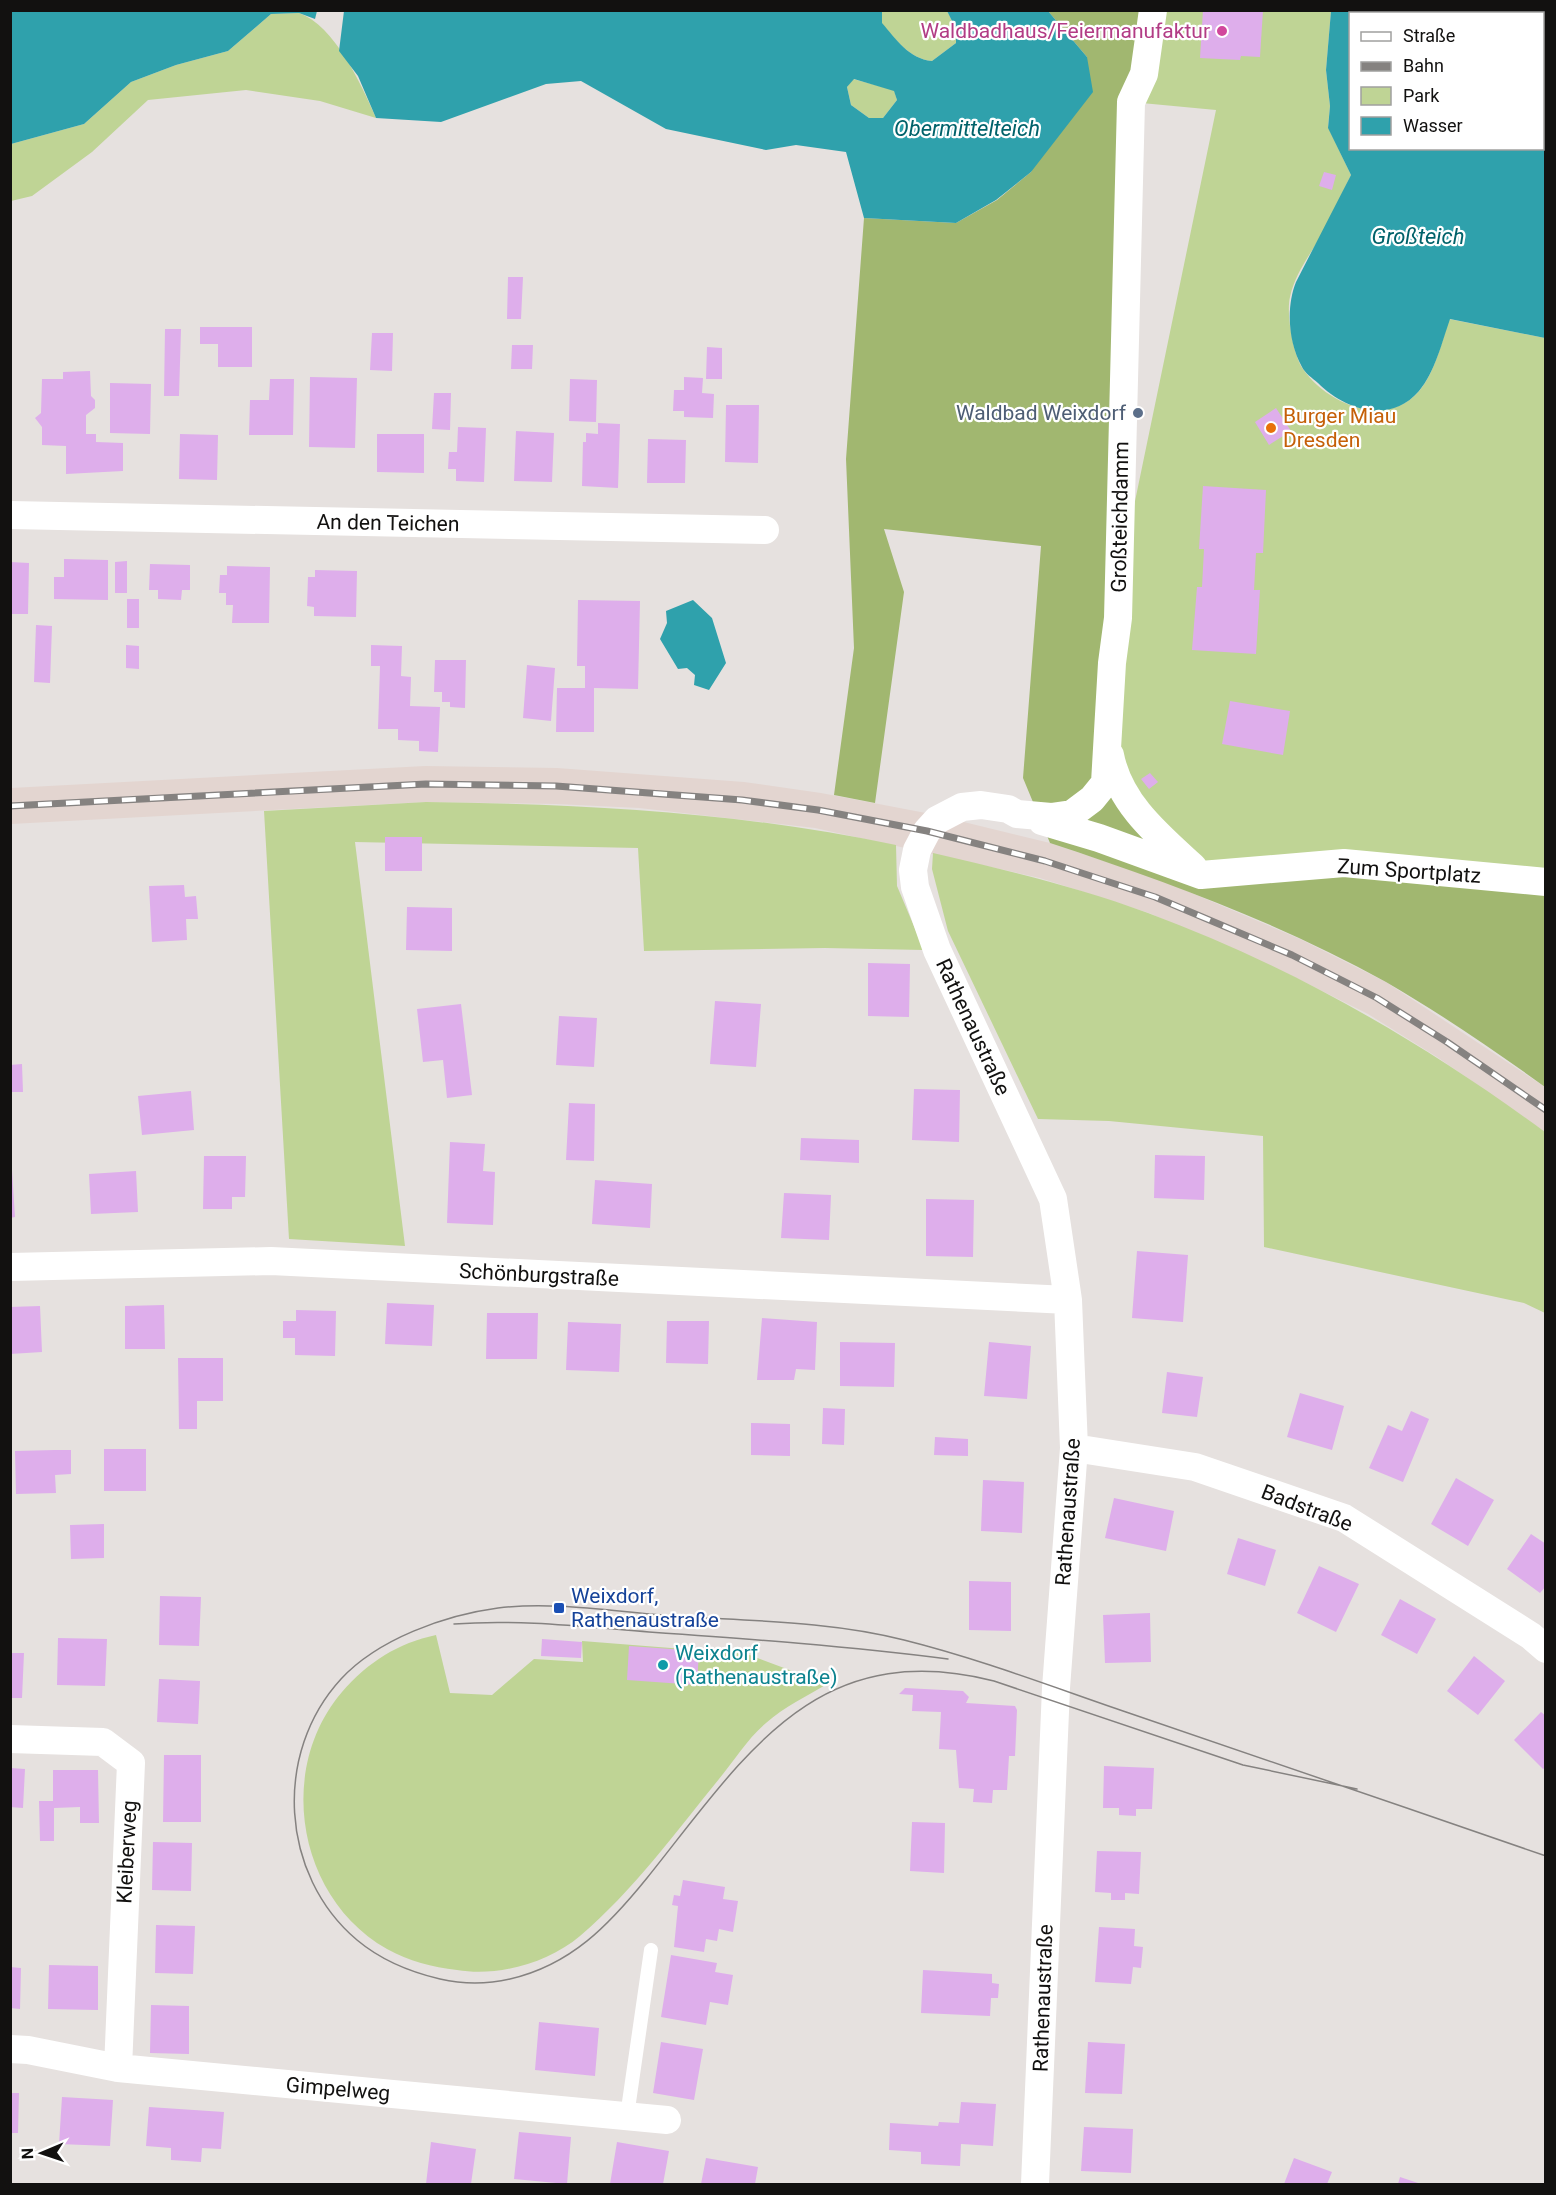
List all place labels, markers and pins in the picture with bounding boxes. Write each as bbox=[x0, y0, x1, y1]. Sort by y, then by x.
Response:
place label: Waldbadhaus/Feiermanufaktur bbox=[920, 19, 1210, 43]
marker: Waldbadhaus/Feiermanufaktur bbox=[1215, 24, 1229, 38]
place label: Waldbad Weixdorf bbox=[956, 401, 1127, 425]
place label: Burger Miau Dresden bbox=[1283, 404, 1396, 452]
marker: Waldbad Weixdorf bbox=[1131, 406, 1145, 420]
marker: Burger Miau Dresden bbox=[1264, 421, 1278, 435]
place label: Weixdorf, Rathenaustraße bbox=[571, 1584, 719, 1632]
marker: Weixdorf, Rathenaustraße bbox=[552, 1601, 566, 1615]
place label: Weixdorf (Rathenaustraße) bbox=[675, 1641, 838, 1689]
marker: Weixdorf (Rathenaustraße) bbox=[656, 1658, 670, 1672]

